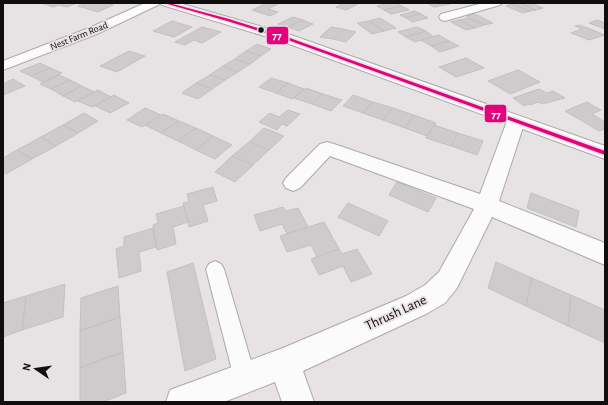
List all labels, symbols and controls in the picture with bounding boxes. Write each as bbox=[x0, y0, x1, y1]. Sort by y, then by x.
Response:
street label: Nest Farm Road bbox=[49, 20, 109, 52]
unlabelled marker bbox=[256, 25, 266, 35]
line badge: 77 bbox=[266, 26, 289, 45]
text: 77 bbox=[272, 30, 282, 41]
line badge: 77 bbox=[484, 104, 507, 123]
text: 77 bbox=[491, 109, 501, 120]
street label: Thrush Lane bbox=[363, 293, 429, 333]
north arrow bbox=[16, 349, 56, 389]
text: N bbox=[21, 362, 33, 372]

